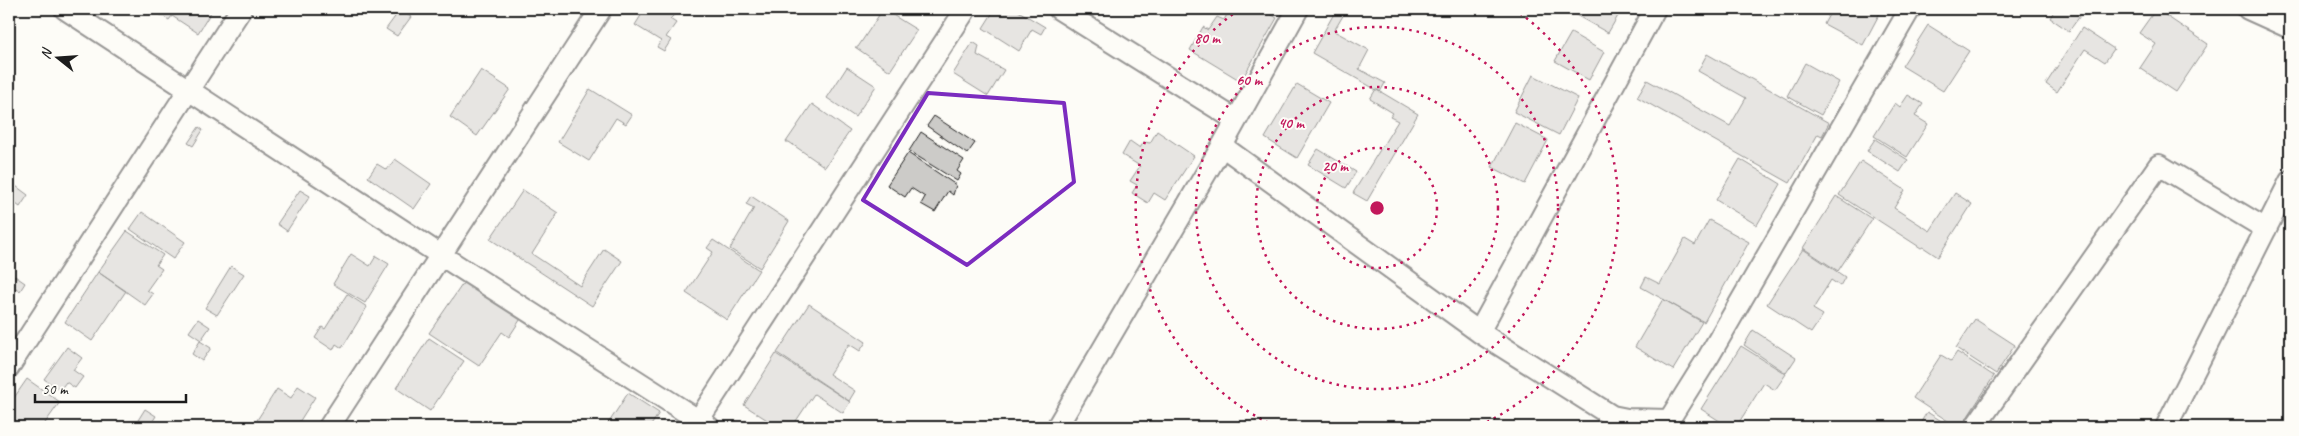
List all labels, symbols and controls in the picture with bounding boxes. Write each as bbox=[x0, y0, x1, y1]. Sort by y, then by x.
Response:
text: 80 m bbox=[1194, 29, 1221, 48]
north arrow bbox=[32, 32, 82, 82]
text: N bbox=[37, 45, 56, 61]
text: 60 m bbox=[1236, 71, 1263, 90]
text: 40 m bbox=[1278, 114, 1305, 133]
text: 20 m bbox=[1322, 157, 1349, 176]
centre of rings bbox=[1368, 199, 1386, 217]
scale bar bbox=[35, 371, 186, 403]
text: 50 m bbox=[42, 380, 69, 399]

